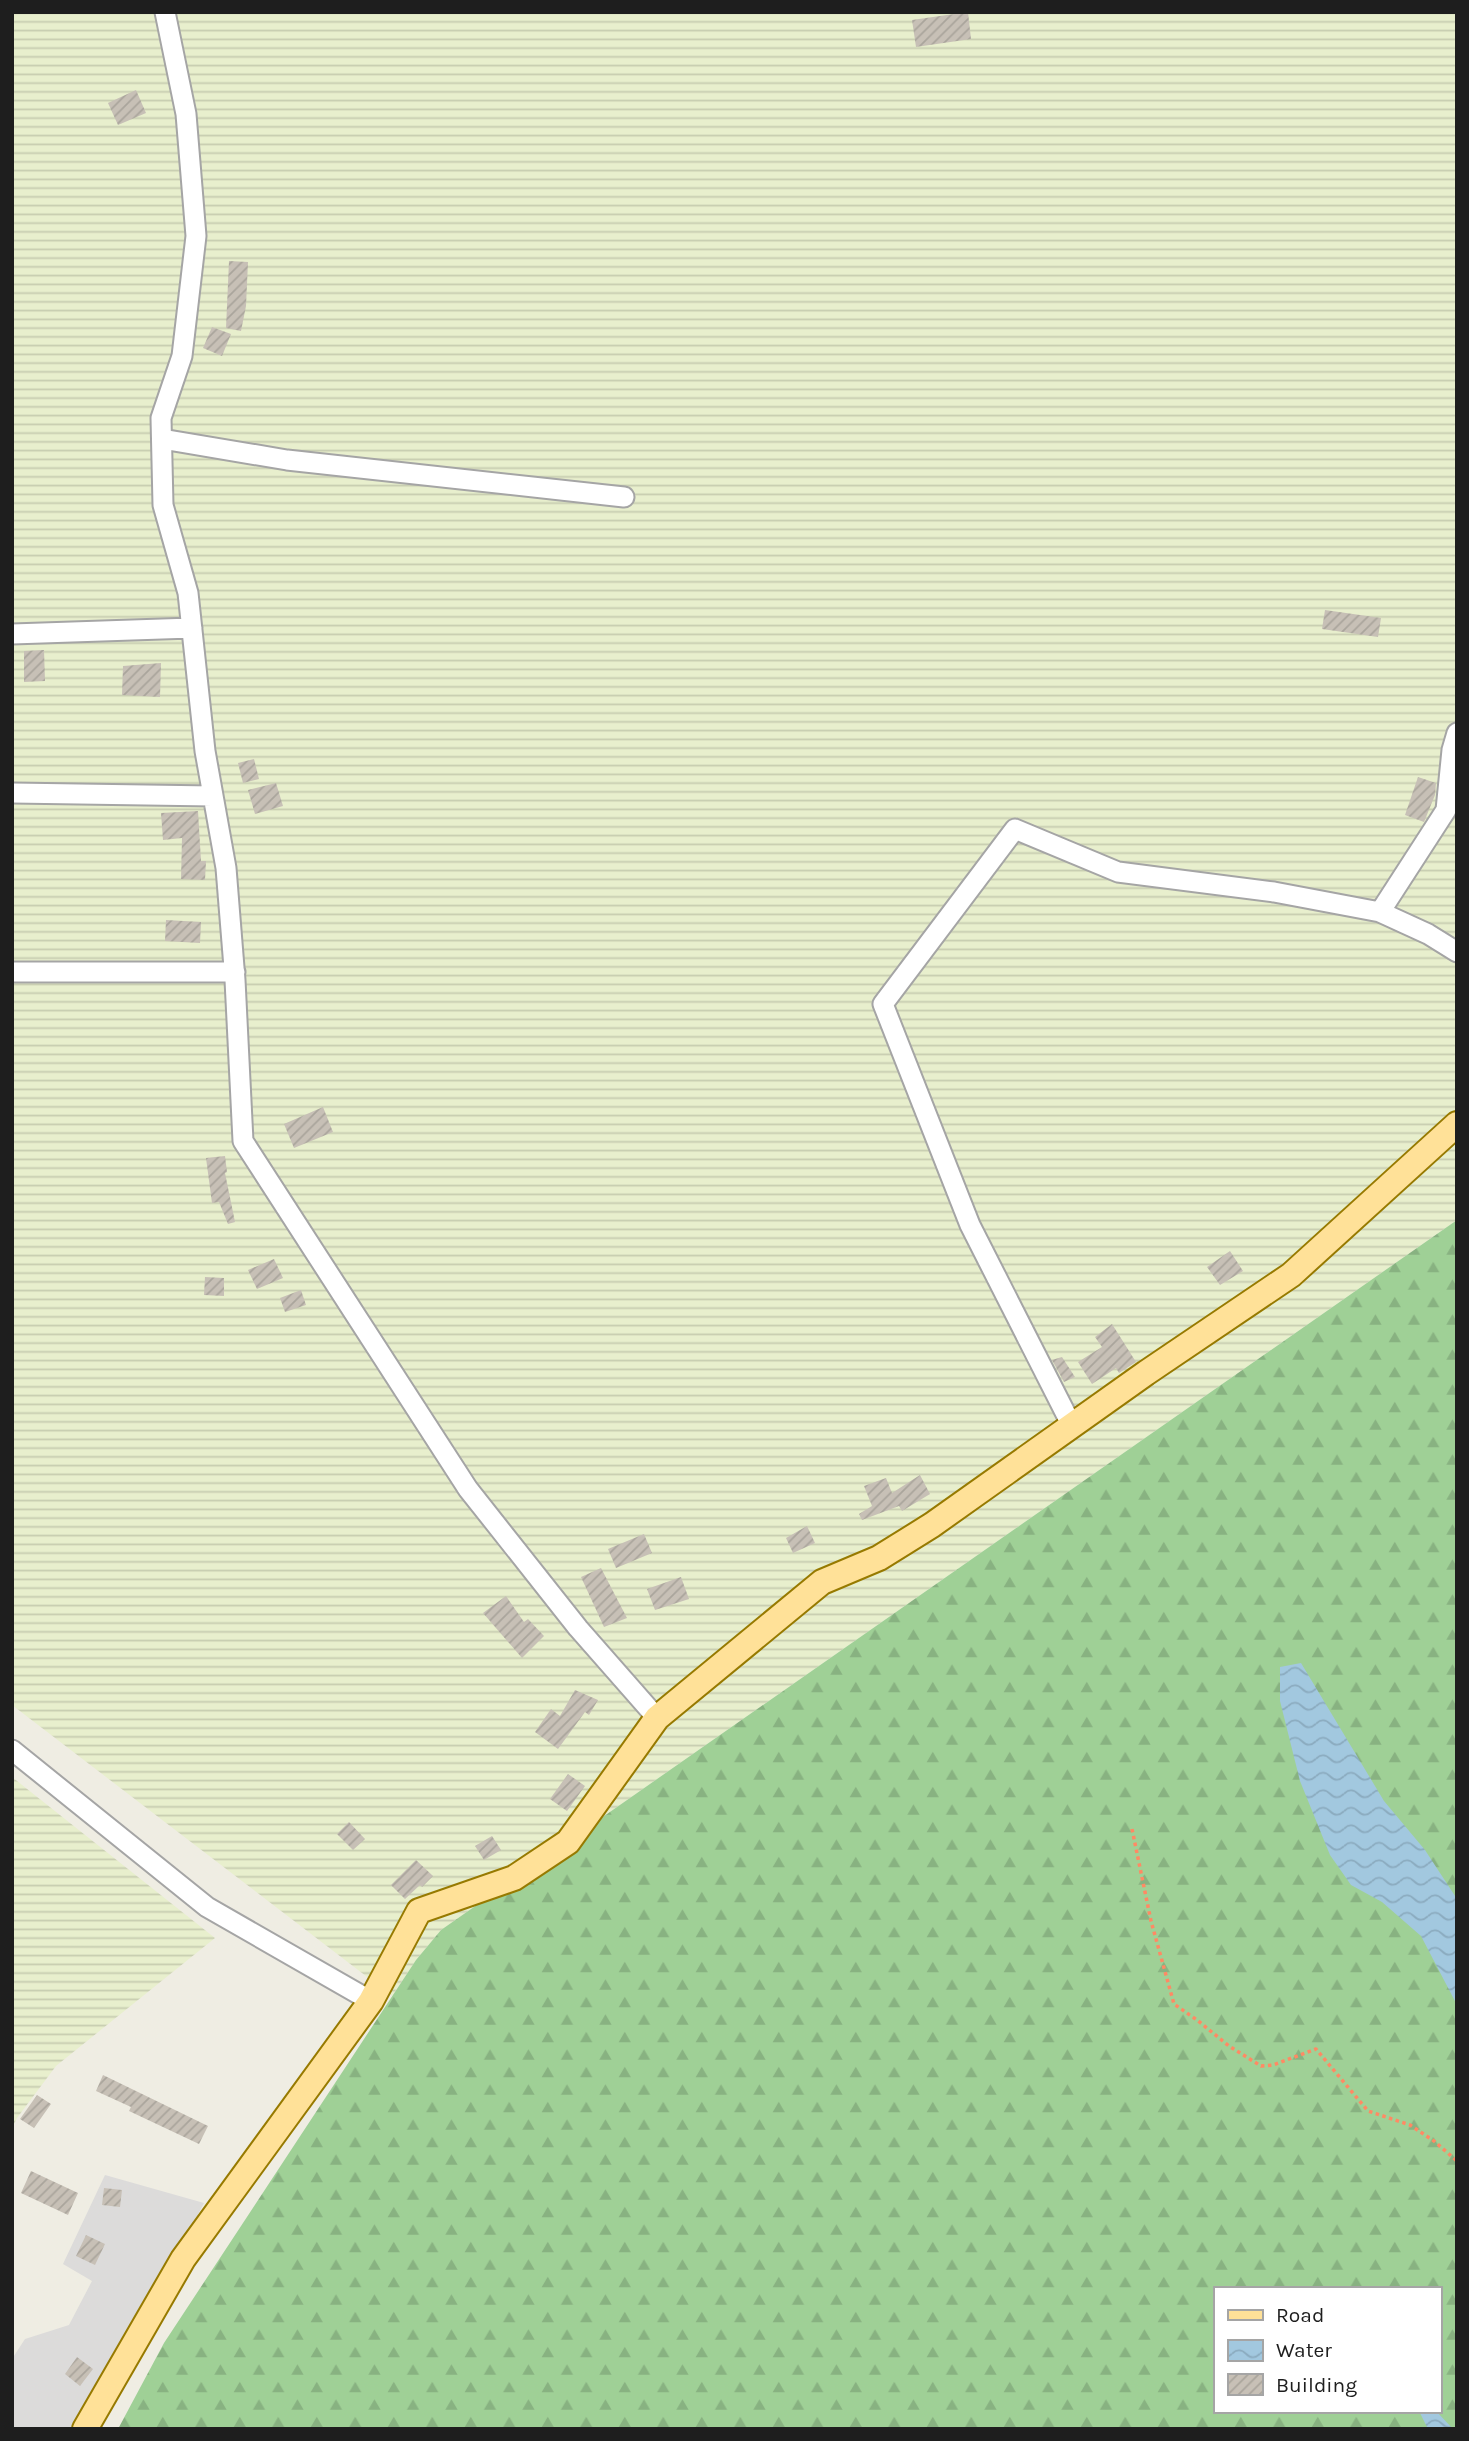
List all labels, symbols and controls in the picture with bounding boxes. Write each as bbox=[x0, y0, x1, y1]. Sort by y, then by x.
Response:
legend bbox=[1214, 2287, 1441, 2413]
text: Road bbox=[1276, 2303, 1324, 2327]
text: Water bbox=[1276, 2338, 1332, 2362]
text: Building bbox=[1276, 2373, 1357, 2397]

